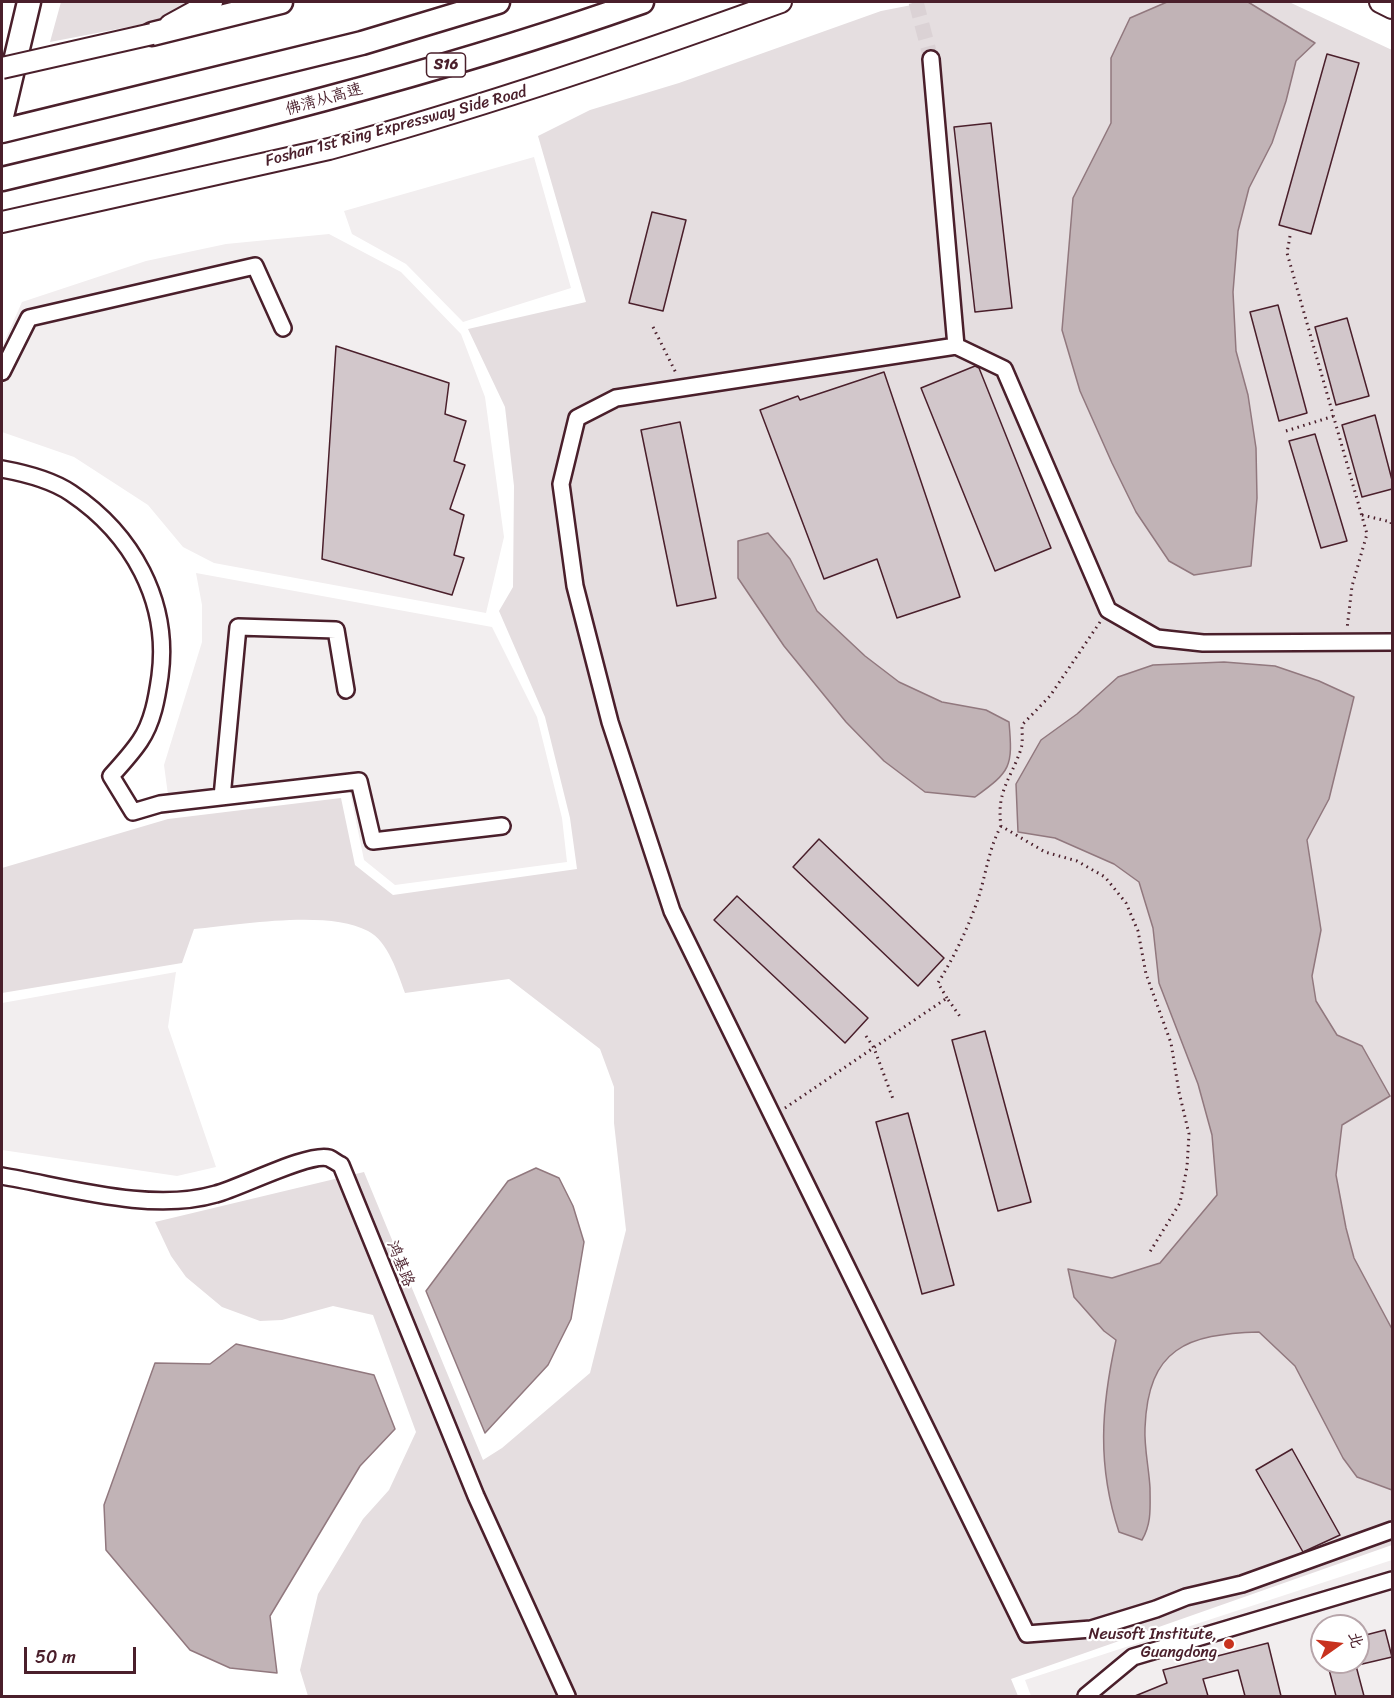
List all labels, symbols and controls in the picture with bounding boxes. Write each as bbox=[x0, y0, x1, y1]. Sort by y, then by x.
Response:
road number: S16 bbox=[426, 53, 466, 77]
street label: 佛清从高速 bbox=[283, 80, 365, 120]
street label: Foshan 1st Ring Expressway Side Road bbox=[263, 83, 529, 171]
street label: 鸿基路 bbox=[382, 1238, 418, 1290]
north arrow bbox=[1310, 1614, 1370, 1674]
place label: Neusoft Institute, Guangdong bbox=[1088, 1625, 1217, 1663]
text: 北 bbox=[1340, 1629, 1372, 1651]
scale bar bbox=[27, 1635, 140, 1673]
marker: Neusoft Institute, Guangdong bbox=[1222, 1637, 1236, 1651]
text: 50 m bbox=[35, 1641, 76, 1673]

